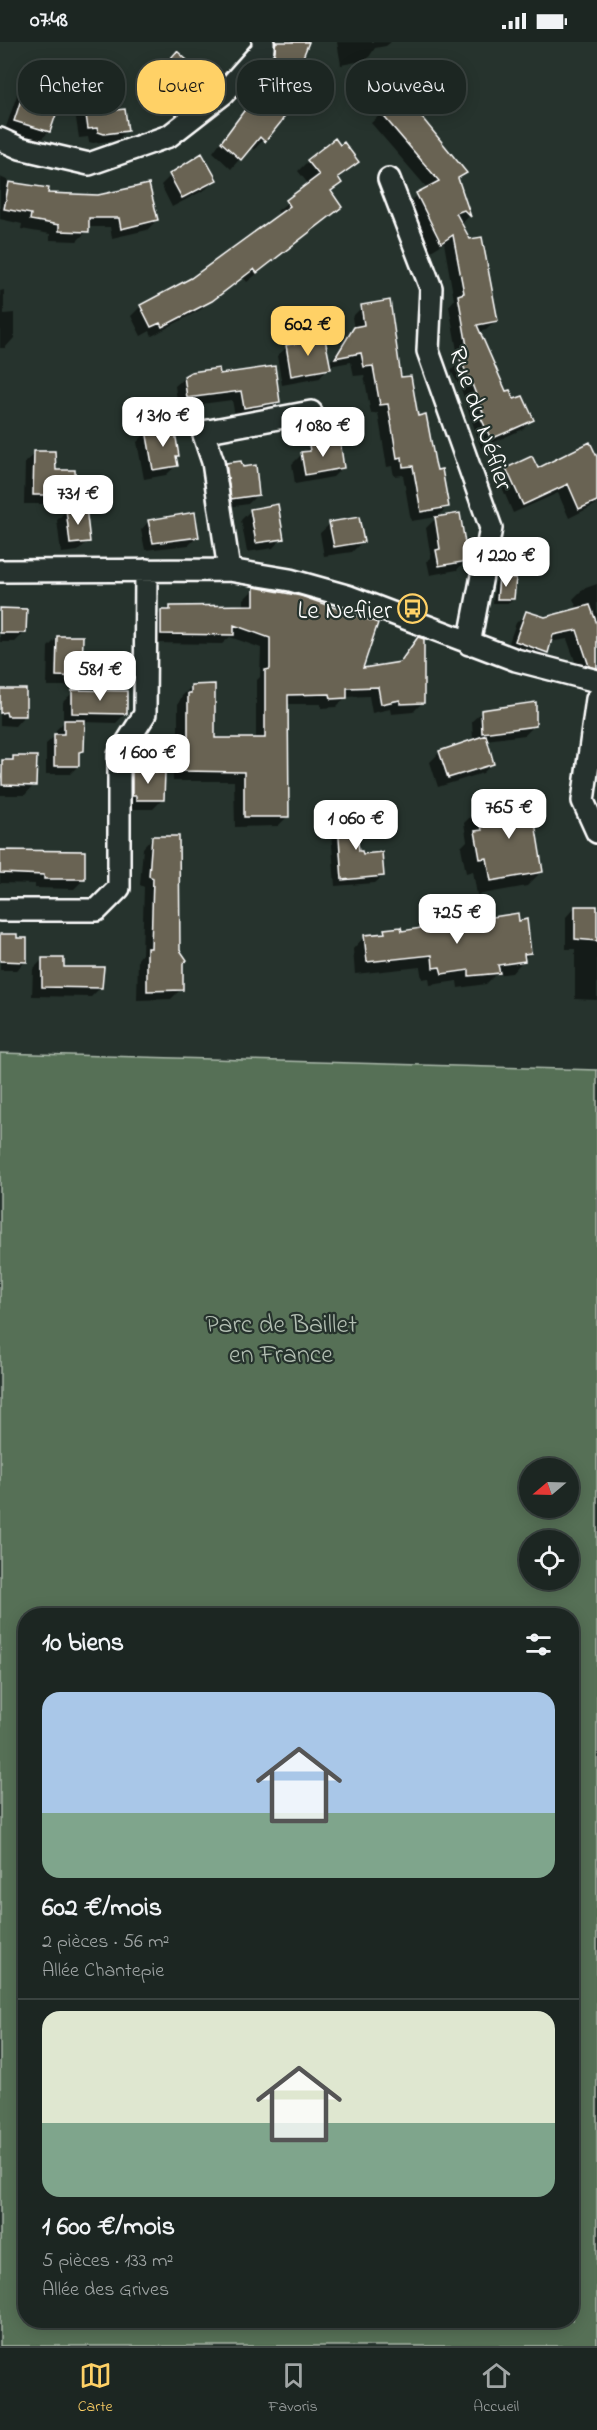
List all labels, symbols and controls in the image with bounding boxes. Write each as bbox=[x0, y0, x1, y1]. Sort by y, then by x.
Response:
text: 07:48 bbox=[30, 5, 68, 37]
chip: Acheter bbox=[18, 60, 125, 114]
chip: Louer bbox=[137, 60, 225, 114]
chip: Filtres bbox=[237, 60, 334, 114]
chip: Nouveau bbox=[346, 60, 466, 114]
pin: 602 € bbox=[266, 306, 350, 357]
text: 602 € bbox=[285, 311, 331, 340]
street label: Rue du Néflier bbox=[437, 342, 522, 497]
pin: 1 310 € bbox=[108, 397, 218, 448]
text: 1 310 € bbox=[136, 402, 190, 431]
pin: 1 080 € bbox=[268, 407, 378, 458]
text: 1 080 € bbox=[295, 412, 351, 441]
pin: 731 € bbox=[36, 475, 120, 526]
text: 731 € bbox=[57, 480, 99, 509]
pin: 1 220 € bbox=[451, 537, 561, 588]
text: 1 220 € bbox=[477, 542, 535, 571]
place label: Le Neflier bbox=[298, 593, 393, 631]
bus stop icon: Le Neflier bbox=[397, 593, 429, 625]
pin: 581 € bbox=[58, 651, 142, 702]
text: 581 € bbox=[78, 656, 122, 685]
pin: 1 600 € bbox=[93, 734, 203, 785]
text: 1 600 € bbox=[120, 739, 176, 768]
pin: 765 € bbox=[467, 789, 551, 840]
text: 765 € bbox=[485, 794, 533, 823]
pin: 1 060 € bbox=[301, 800, 411, 851]
text: 1 060 € bbox=[328, 805, 384, 834]
pin: 725 € bbox=[415, 894, 499, 945]
text: 725 € bbox=[433, 899, 481, 928]
park label: Parc de Baillet en France bbox=[205, 1307, 357, 1375]
north arrow bbox=[519, 1458, 579, 1518]
map controls bbox=[519, 1458, 579, 1590]
button: locate bbox=[519, 1530, 579, 1590]
text: 10 biens bbox=[42, 1625, 124, 1663]
icon: filters bbox=[522, 1628, 555, 1661]
icon: home bbox=[245, 1731, 353, 1839]
text: 602 €/mois bbox=[42, 1890, 162, 1928]
text: 2 pièces · 56 m² bbox=[42, 1928, 169, 1957]
text: Allée Chantepie bbox=[42, 1957, 164, 1986]
icon: home bbox=[245, 2050, 353, 2158]
text: 1 600 €/mois bbox=[42, 2209, 175, 2247]
text: 5 pièces · 133 m² bbox=[42, 2247, 174, 2276]
text: Allée des Grives bbox=[42, 2276, 169, 2305]
tab: Carte bbox=[78, 2359, 113, 2419]
tab: Favoris bbox=[268, 2359, 318, 2419]
tab: Accueil bbox=[473, 2359, 519, 2419]

